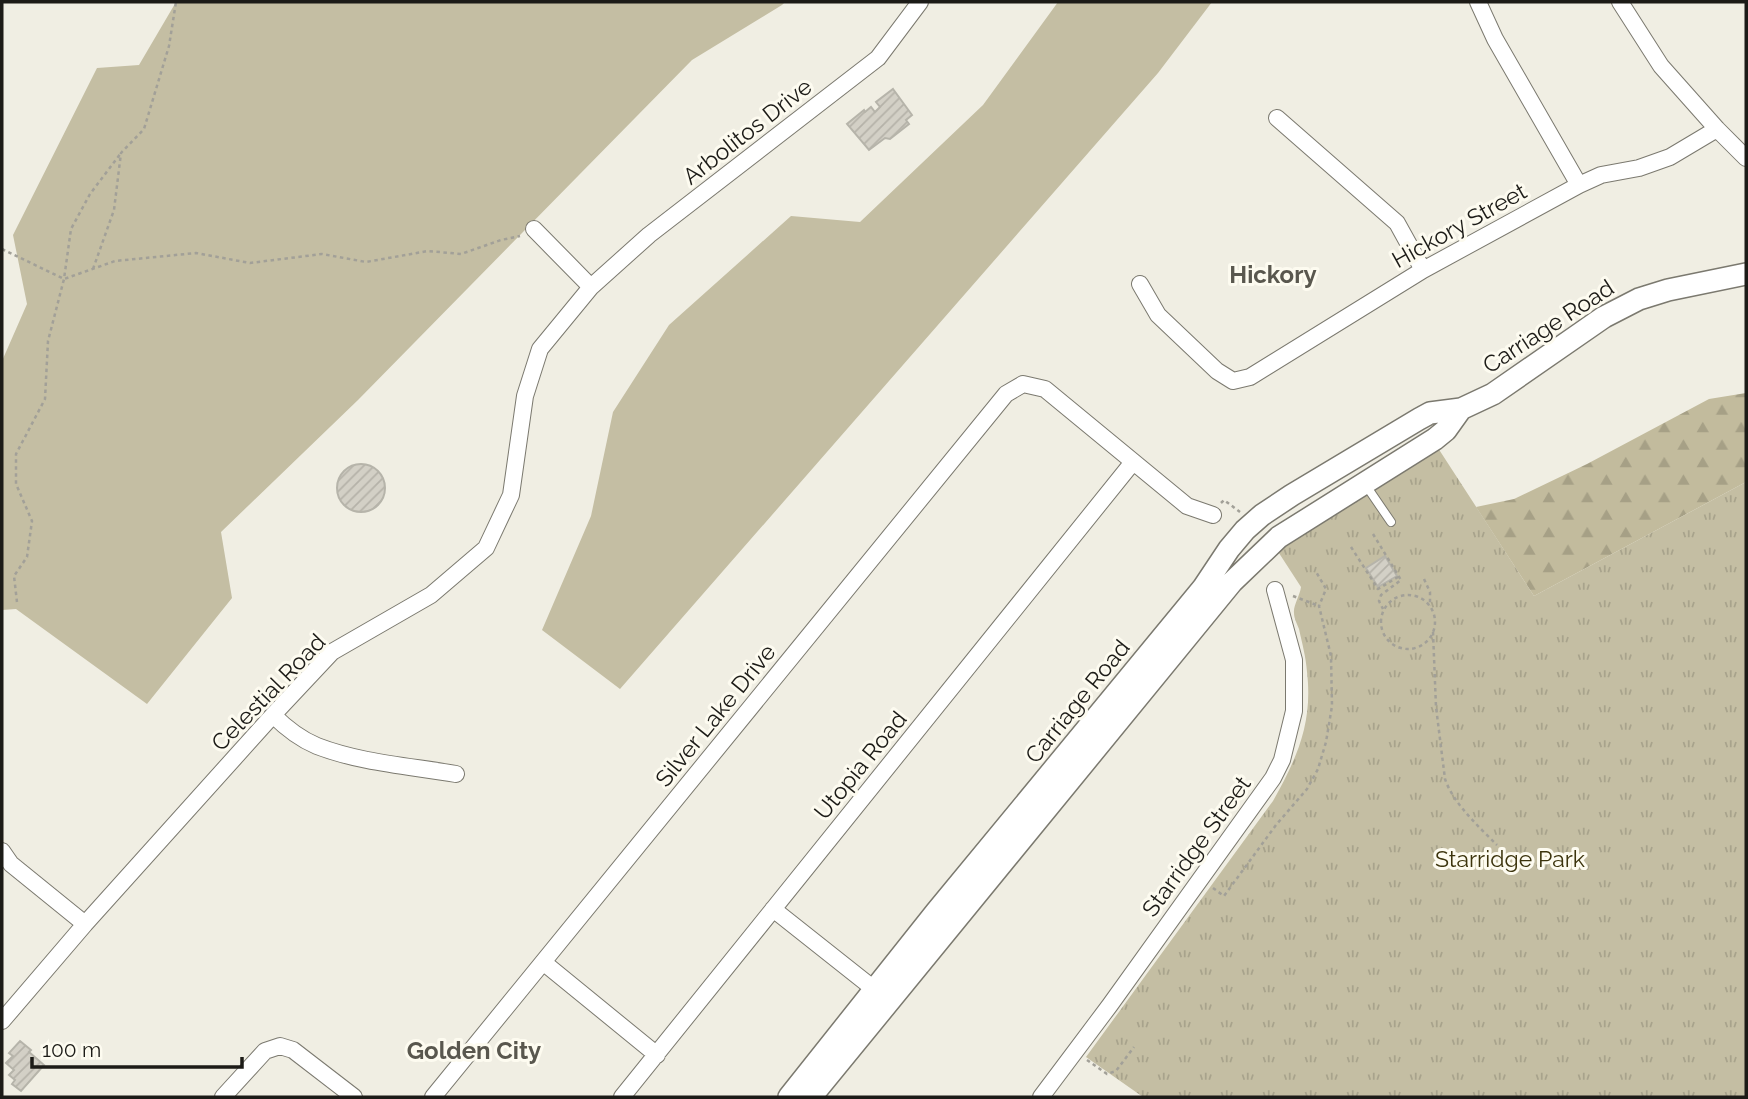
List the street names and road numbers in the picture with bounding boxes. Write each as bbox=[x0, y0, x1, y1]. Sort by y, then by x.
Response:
street label: Arbolitos Drive bbox=[677, 72, 817, 190]
street label: Hickory Street bbox=[1387, 177, 1531, 273]
street label: Carriage Road bbox=[1477, 274, 1619, 378]
street label: Celestial Road bbox=[205, 628, 331, 756]
street label: Carriage Road bbox=[1019, 634, 1135, 768]
street label: Silver Lake Drive bbox=[649, 638, 781, 792]
street label: Utopia Road bbox=[808, 706, 912, 824]
street label: Starridge Street bbox=[1136, 770, 1256, 921]

